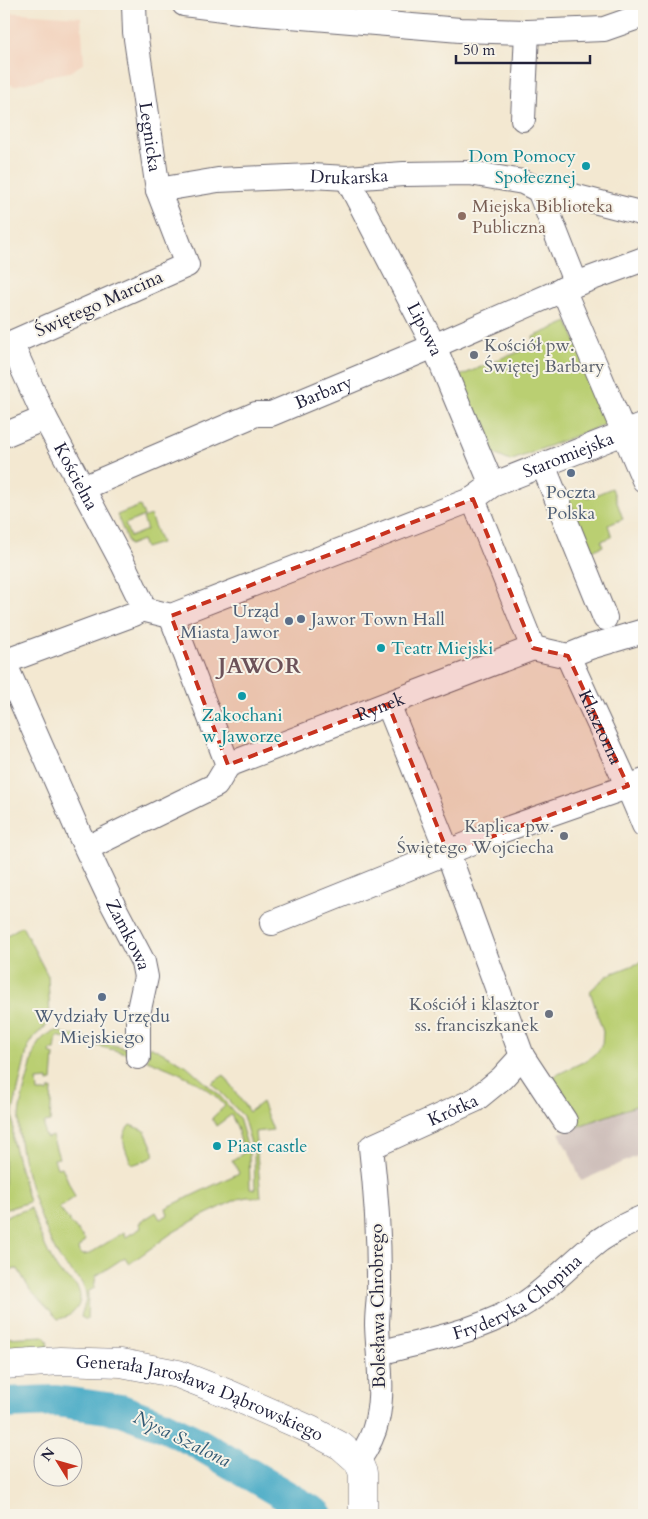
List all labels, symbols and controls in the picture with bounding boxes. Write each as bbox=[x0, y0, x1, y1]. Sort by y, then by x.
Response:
scale bar bbox=[456, 32, 589, 64]
text: 50 m bbox=[463, 40, 495, 60]
street label: Legnicka bbox=[133, 100, 168, 174]
place label: Dom Pomocy Społecznej bbox=[469, 144, 576, 190]
marker: Dom Pomocy Społecznej bbox=[580, 160, 592, 172]
street label: Drukarska bbox=[309, 163, 389, 191]
place label: Miejska Biblioteka Publiczna bbox=[472, 194, 613, 240]
marker: Miejska Biblioteka Publiczna bbox=[456, 210, 468, 222]
street label: Świętego Marcina bbox=[31, 264, 167, 343]
street label: Lipowa bbox=[401, 298, 449, 360]
place label: Kościół pw. Świętej Barbary bbox=[484, 333, 605, 379]
marker: Kościół pw. Świętej Barbary bbox=[468, 349, 480, 361]
street label: Barbary bbox=[291, 369, 356, 415]
street label: Staromiejska bbox=[519, 426, 618, 484]
street label: Kościelna bbox=[48, 438, 105, 515]
marker: Poczta Polska bbox=[565, 467, 577, 479]
place label: Poczta Polska bbox=[546, 480, 596, 526]
place label: Urząd Miasta Jawor bbox=[180, 599, 279, 645]
place label: Jawor Town Hall bbox=[308, 607, 445, 632]
marker: Jawor Town Hall bbox=[295, 613, 307, 625]
marker: Urząd Miasta Jawor bbox=[283, 615, 295, 627]
place label: Teatr Miejski bbox=[391, 636, 493, 661]
marker: Teatr Miejski bbox=[375, 642, 387, 654]
district label: JAWOR bbox=[215, 651, 302, 681]
street label: Rynek bbox=[352, 686, 408, 727]
street label: Klasztorna bbox=[572, 686, 629, 769]
marker: Zakochani w Jaworze bbox=[236, 690, 248, 702]
place label: Zakochani w Jaworze bbox=[201, 703, 283, 749]
place label: Kaplica pw. Świętego Wojciecha bbox=[397, 814, 554, 860]
marker: Kaplica pw. Świętego Wojciecha bbox=[558, 830, 570, 842]
street label: Zamkowa bbox=[100, 895, 157, 972]
marker: Wydziały Urzędu Miejskiego bbox=[96, 991, 108, 1003]
place label: Kościół i klasztor ss. franciszkanek bbox=[409, 992, 539, 1038]
place label: Wydziały Urzędu Miejskiego bbox=[33, 1004, 170, 1050]
marker: Kościół i klasztor ss. franciszkanek bbox=[543, 1008, 555, 1020]
street label: Krótka bbox=[424, 1088, 482, 1132]
place label: Piast castle bbox=[227, 1134, 307, 1159]
marker: Piast castle bbox=[211, 1140, 223, 1152]
street label: Bolesława Chrobrego bbox=[364, 1223, 392, 1389]
street label: Fryderyka Chopina bbox=[450, 1248, 587, 1346]
street label: Generała Jarosława Dąbrowskiego bbox=[75, 1349, 328, 1447]
water label: Nysa Szalona bbox=[129, 1404, 235, 1474]
north arrow bbox=[32, 1436, 82, 1486]
text: N bbox=[37, 1444, 59, 1465]

